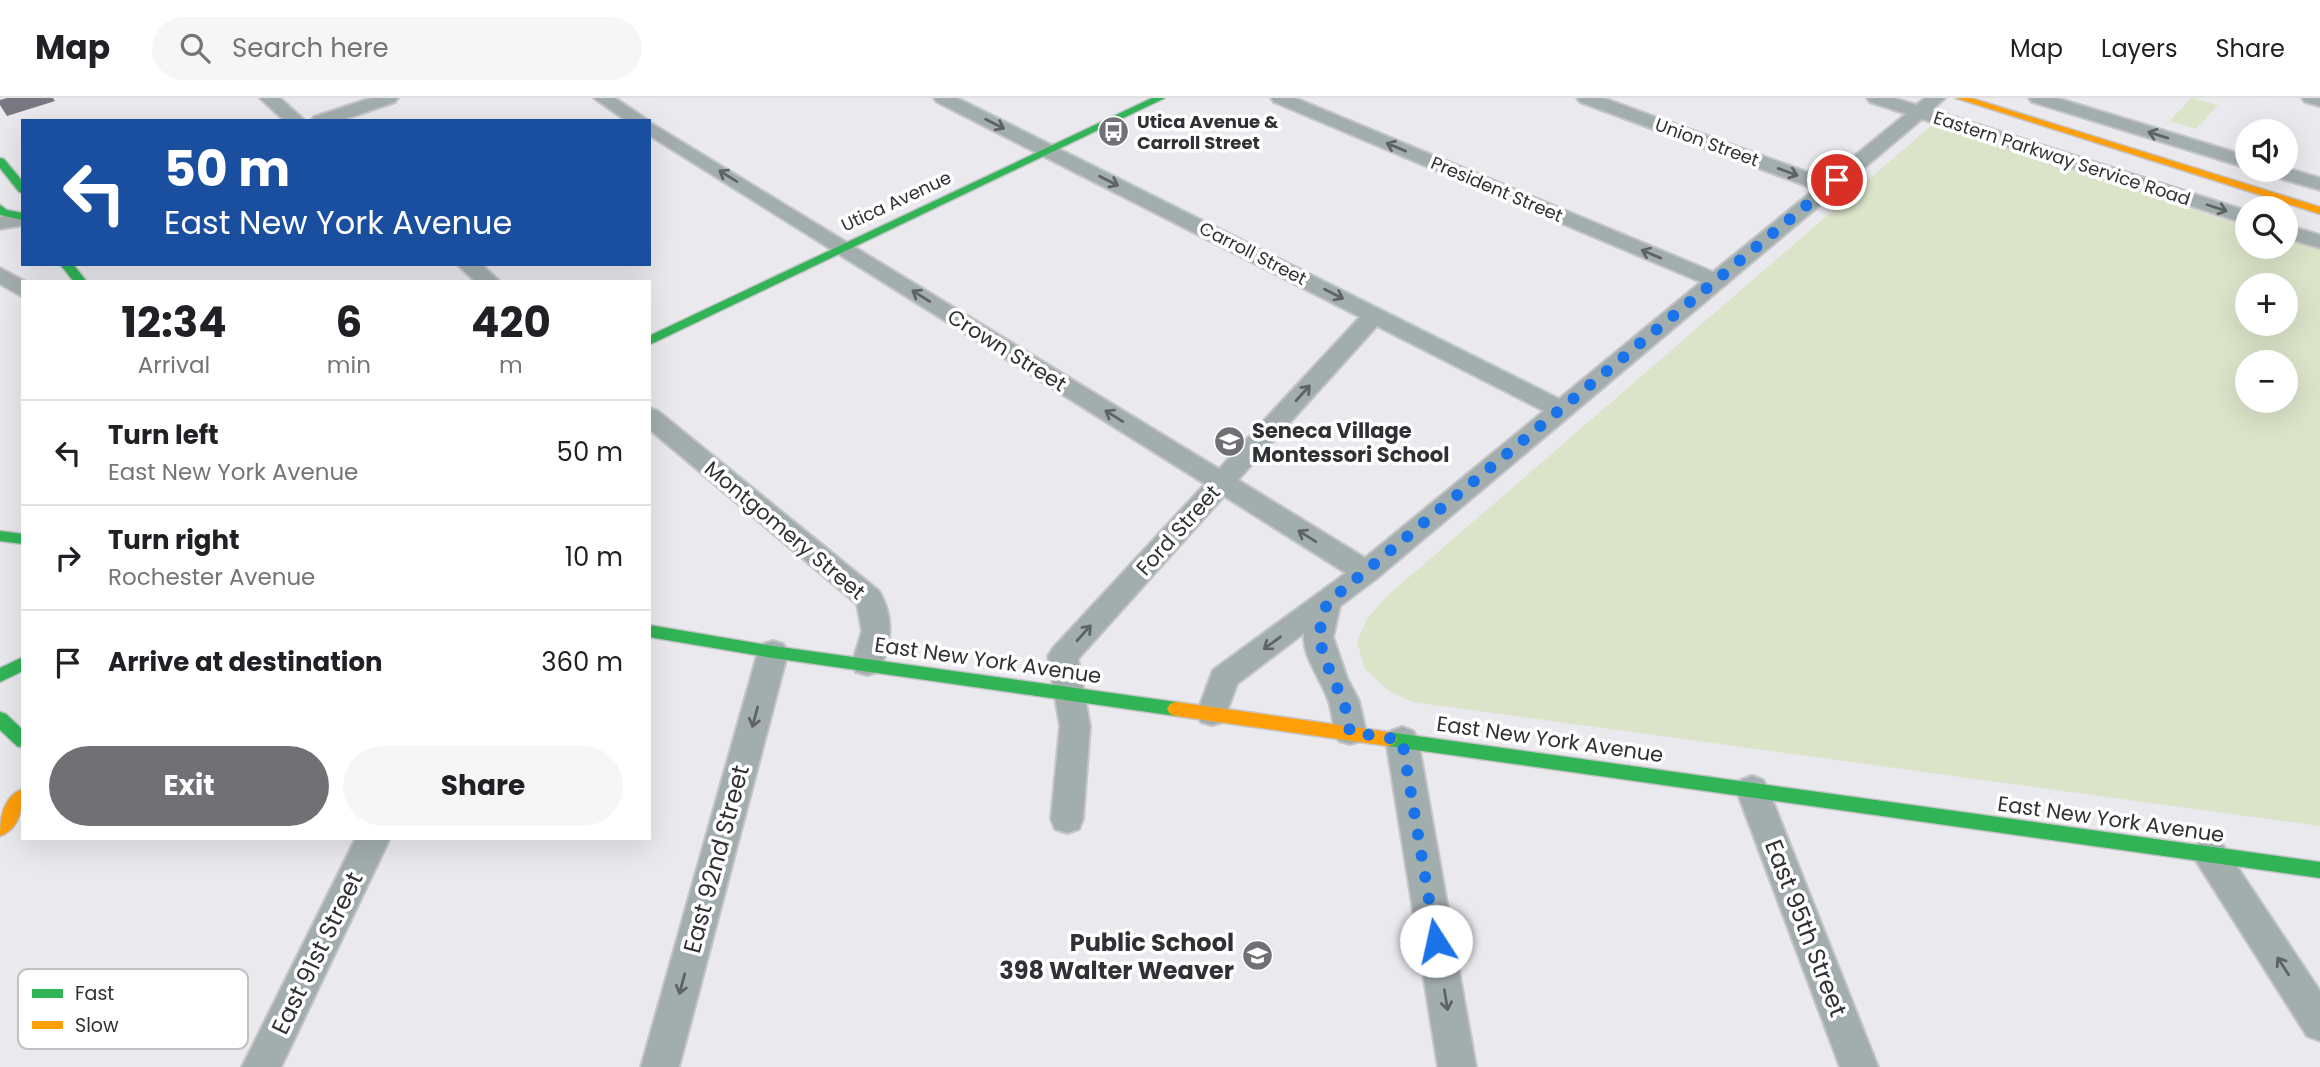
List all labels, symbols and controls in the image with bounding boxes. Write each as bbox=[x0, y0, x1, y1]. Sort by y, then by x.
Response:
search box bbox=[152, 17, 642, 80]
text: Map bbox=[35, 24, 110, 71]
icon: search bbox=[176, 29, 214, 67]
text: Search here bbox=[232, 30, 389, 66]
text: Map bbox=[2010, 32, 2063, 65]
text: Layers bbox=[2101, 32, 2177, 65]
text: Share bbox=[2215, 32, 2285, 65]
street label: Eastern Parkway Service Road bbox=[1930, 105, 2194, 211]
place label: Utica Avenue & Carroll Street bbox=[1137, 109, 1279, 155]
street label: Union Street bbox=[1652, 112, 1762, 172]
bus stop icon: Utica Avenue & Carroll Street bbox=[1097, 114, 1131, 148]
one-way arrow bbox=[985, 118, 1005, 132]
map controls bbox=[2235, 119, 2298, 413]
button: sound bbox=[2235, 119, 2298, 182]
one-way arrow bbox=[2148, 127, 2170, 140]
text: 50 m bbox=[164, 135, 290, 203]
one-way arrow bbox=[1386, 139, 1407, 152]
icon: left bbox=[49, 147, 140, 238]
street label: President Street bbox=[1427, 150, 1567, 228]
pin bbox=[1807, 150, 1867, 210]
icon: arrive bbox=[1818, 161, 1856, 199]
street label: Utica Avenue bbox=[837, 165, 955, 237]
one-way arrow bbox=[1777, 167, 1799, 179]
one-way arrow bbox=[719, 168, 739, 182]
one-way arrow bbox=[1098, 175, 1119, 189]
button: search bbox=[2235, 196, 2298, 259]
text: East New York Avenue bbox=[164, 200, 512, 245]
one-way arrow bbox=[2205, 203, 2227, 216]
street label: Carroll Street bbox=[1195, 215, 1311, 291]
one-way arrow bbox=[1641, 246, 1663, 259]
button: + bbox=[2235, 273, 2298, 336]
one-way arrow bbox=[912, 288, 932, 302]
one-way arrow bbox=[1323, 288, 1344, 302]
text: 12:34 bbox=[121, 293, 227, 352]
text: 6 bbox=[335, 293, 362, 352]
text: 420 bbox=[471, 293, 551, 352]
street label: Crown Street bbox=[942, 302, 1072, 398]
text: Arrival bbox=[138, 349, 210, 381]
text: min bbox=[327, 349, 371, 381]
text: m bbox=[499, 349, 523, 381]
button: − bbox=[2235, 350, 2298, 413]
one-way arrow bbox=[1295, 384, 1311, 402]
one-way arrow bbox=[1105, 409, 1125, 423]
place label: Seneca Village Montessori School bbox=[1252, 416, 1449, 469]
text: Turn left bbox=[108, 417, 219, 453]
school or university icon: Seneca Village Montessori School bbox=[1212, 425, 1246, 459]
icon: left bbox=[49, 434, 87, 472]
text: 50 m bbox=[557, 434, 623, 470]
street label: Montgomery Street bbox=[698, 454, 872, 606]
text: East New York Avenue bbox=[108, 456, 358, 488]
street label: Ford Street bbox=[1129, 478, 1227, 582]
text: Turn right bbox=[108, 522, 240, 558]
one-way arrow bbox=[1298, 529, 1318, 543]
icon: right bbox=[49, 539, 87, 577]
text: 10 m bbox=[565, 539, 623, 575]
text: Rochester Avenue bbox=[108, 561, 315, 593]
one-way arrow bbox=[1075, 625, 1092, 642]
street label: East New York Avenue bbox=[873, 630, 1103, 690]
one-way arrow bbox=[1263, 636, 1282, 651]
icon: arrive bbox=[49, 644, 87, 682]
text: Arrive at destination bbox=[108, 644, 383, 680]
text: 360 m bbox=[541, 644, 623, 680]
one-way arrow bbox=[748, 706, 761, 728]
street label: East New York Avenue bbox=[1435, 709, 1665, 769]
button: Exit bbox=[49, 746, 329, 826]
button: Share bbox=[343, 746, 623, 826]
street label: East 92nd Street bbox=[675, 761, 757, 957]
street label: East New York Avenue bbox=[1996, 789, 2226, 849]
street label: East 95th Street bbox=[1757, 835, 1855, 1021]
street label: East 91st Street bbox=[263, 866, 371, 1040]
position arrow bbox=[1399, 904, 1473, 978]
place label: Public School 398 Walter Weaver bbox=[999, 926, 1234, 987]
school or university icon: Public School 398 Walter Weaver bbox=[1240, 939, 1274, 973]
one-way arrow bbox=[2275, 957, 2290, 976]
legend bbox=[18, 969, 248, 1049]
one-way arrow bbox=[675, 972, 688, 995]
text: Fast bbox=[75, 980, 114, 1007]
one-way arrow bbox=[1440, 989, 1453, 1011]
text: Slow bbox=[75, 1012, 119, 1039]

